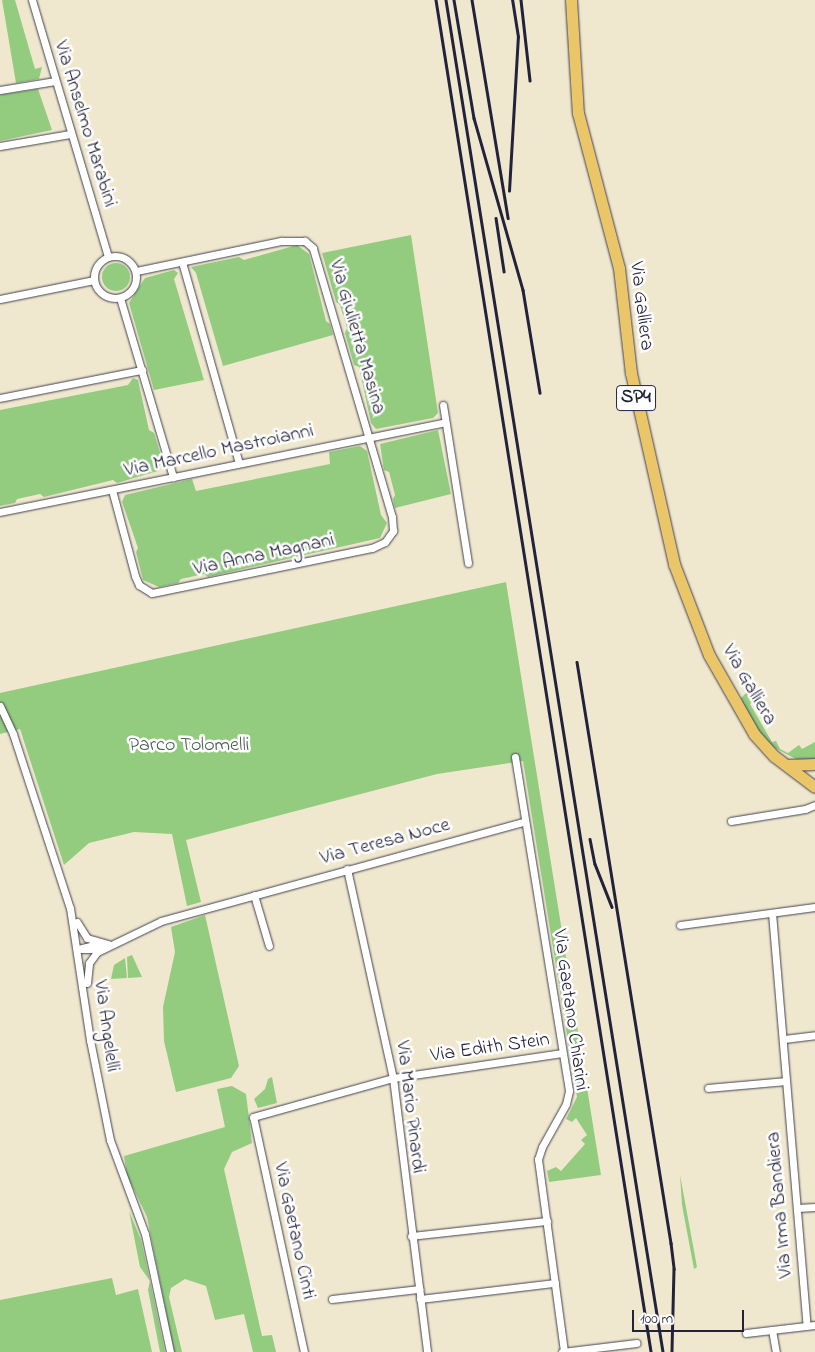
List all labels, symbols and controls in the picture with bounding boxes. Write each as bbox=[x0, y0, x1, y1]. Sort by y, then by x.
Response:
street label: Via Anselmo Marabini bbox=[48, 38, 122, 210]
street label: Via Giulietta Masina bbox=[323, 257, 391, 417]
street label: Via Galliera bbox=[624, 260, 658, 352]
road number: SP4 bbox=[616, 382, 656, 414]
street label: Via Marcello Mastroianni bbox=[122, 419, 316, 483]
street label: Via Anna Magnani bbox=[191, 528, 337, 582]
street label: Via Galliera bbox=[716, 640, 782, 730]
park label: Parco Tolomelli bbox=[129, 733, 249, 757]
street label: Via Teresa Noce bbox=[318, 813, 452, 871]
street label: Via Gaetano Chiarini bbox=[547, 928, 593, 1092]
street label: Via Angelelli bbox=[88, 978, 124, 1074]
street label: Via Edith Stein bbox=[429, 1028, 551, 1068]
street label: Via Mario Pinardi bbox=[390, 1039, 430, 1175]
street label: Via Irma Bandiera bbox=[762, 1131, 798, 1279]
street label: Via Gaetano Cinti bbox=[268, 1160, 320, 1302]
scale bar bbox=[635, 1300, 748, 1332]
text: 100 m bbox=[640, 1308, 673, 1330]

